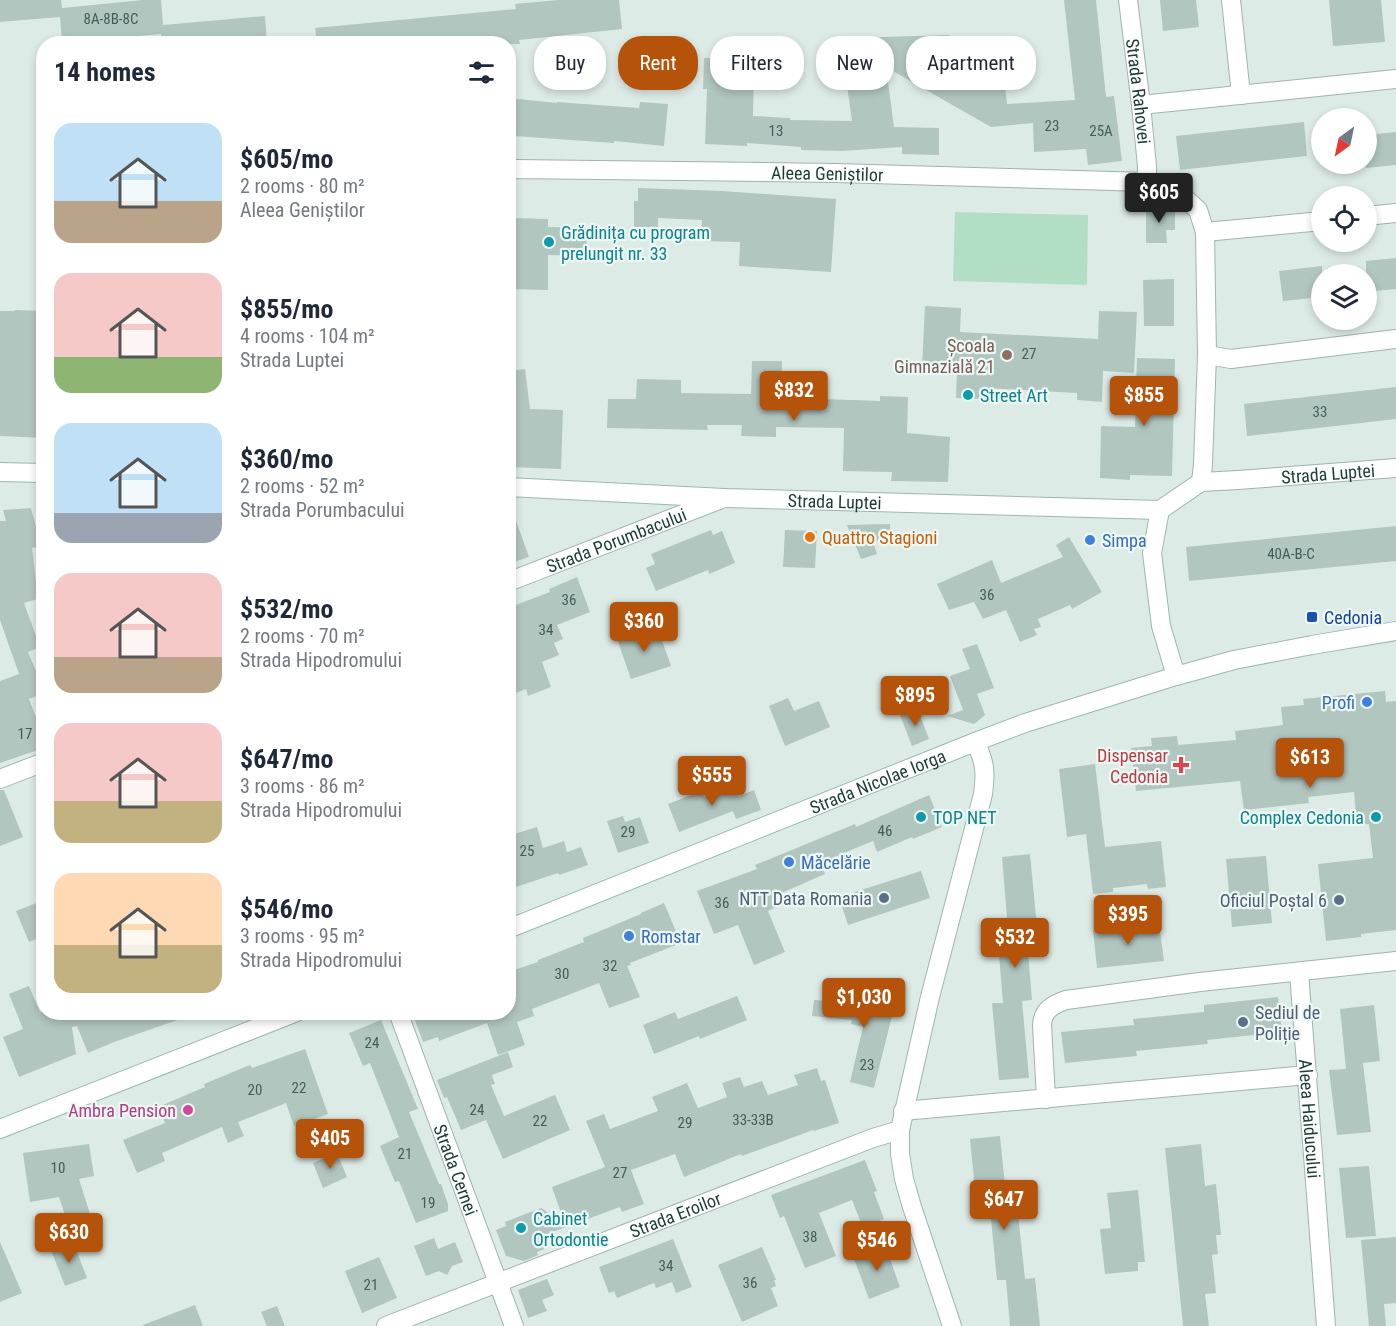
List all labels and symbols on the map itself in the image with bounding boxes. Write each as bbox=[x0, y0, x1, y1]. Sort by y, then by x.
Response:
house number: 8A-8B-8C bbox=[84, 10, 139, 28]
street label: Strada Rahovei bbox=[1122, 37, 1155, 145]
north arrow bbox=[1311, 108, 1377, 174]
house number: 23 bbox=[1045, 117, 1059, 135]
house number: 13 bbox=[769, 122, 783, 140]
house number: 25A bbox=[1089, 122, 1113, 140]
street label: Aleea Geniștilor bbox=[771, 162, 884, 185]
pin: $605 bbox=[1123, 173, 1195, 224]
place label: Grădinița cu program prelungit nr. 33 bbox=[561, 222, 710, 264]
marker: Grădinița cu program prelungit nr. 33 bbox=[542, 235, 556, 249]
place label: Școala Gimnazială 21 bbox=[894, 335, 995, 377]
house number: 27 bbox=[1022, 345, 1036, 363]
marker: Școala Gimnazială 21 bbox=[1000, 348, 1014, 362]
pin: $832 bbox=[758, 371, 830, 422]
pin: $855 bbox=[1108, 376, 1180, 427]
place label: Street Art bbox=[980, 385, 1048, 406]
marker: Street Art bbox=[961, 388, 975, 402]
house number: 33 bbox=[1313, 403, 1327, 421]
street label: Strada Luptei bbox=[1280, 459, 1376, 487]
street label: Strada Luptei bbox=[787, 489, 882, 513]
street label: Strada Porumbacului bbox=[543, 503, 689, 577]
place label: Quattro Stagioni bbox=[822, 527, 937, 548]
marker: Quattro Stagioni bbox=[803, 530, 817, 544]
place label: Simpa bbox=[1102, 530, 1147, 551]
marker: Simpa bbox=[1083, 533, 1097, 547]
house number: 40A-B-C bbox=[1267, 545, 1315, 563]
house number: 36 bbox=[980, 586, 994, 604]
house number: 36 bbox=[562, 591, 576, 609]
pin: $360 bbox=[608, 602, 680, 653]
place label: Cedonia bbox=[1324, 607, 1382, 628]
marker: Cedonia bbox=[1305, 610, 1319, 624]
house number: 34 bbox=[539, 621, 553, 639]
pin: $895 bbox=[879, 676, 951, 727]
place label: Profi bbox=[1322, 692, 1355, 713]
marker: Profi bbox=[1360, 695, 1374, 709]
house number: 17 bbox=[18, 725, 32, 743]
pin: $613 bbox=[1274, 738, 1346, 789]
street label: Strada Nicolae Iorga bbox=[806, 744, 948, 818]
place label: Dispensar Cedonia bbox=[1097, 745, 1169, 787]
pin: $555 bbox=[676, 756, 748, 807]
marker: Dispensar Cedonia bbox=[1172, 756, 1190, 774]
place label: TOP NET bbox=[933, 807, 997, 828]
place label: Complex Cedonia bbox=[1240, 807, 1364, 828]
marker: TOP NET bbox=[914, 810, 928, 824]
marker: Complex Cedonia bbox=[1369, 810, 1383, 824]
house number: 46 bbox=[878, 822, 892, 840]
house number: 29 bbox=[621, 823, 635, 841]
house number: 25 bbox=[520, 842, 534, 860]
place label: Măcelărie bbox=[801, 852, 871, 873]
marker: Măcelărie bbox=[782, 855, 796, 869]
place label: NTT Data Romania bbox=[739, 888, 872, 909]
place label: Oficiul Poștal 6 bbox=[1220, 890, 1327, 912]
marker: NTT Data Romania bbox=[877, 891, 891, 905]
marker: Oficiul Poștal 6 bbox=[1332, 893, 1346, 907]
house number: 36 bbox=[715, 894, 729, 912]
pin: $395 bbox=[1092, 895, 1164, 946]
pin: $532 bbox=[979, 918, 1051, 969]
place label: Romstar bbox=[641, 926, 701, 947]
marker: Romstar bbox=[622, 929, 636, 943]
house number: 32 bbox=[603, 957, 617, 975]
house number: 30 bbox=[555, 965, 569, 983]
pin: $1,030 bbox=[815, 978, 913, 1029]
place label: Sediul de Poliție bbox=[1255, 1002, 1320, 1045]
marker: Sediul de Poliție bbox=[1236, 1015, 1250, 1029]
house number: 24 bbox=[365, 1034, 379, 1052]
house number: 23 bbox=[860, 1056, 874, 1074]
street label: Aleea Haiducului bbox=[1295, 1058, 1325, 1179]
house number: 22 bbox=[292, 1079, 306, 1097]
house number: 20 bbox=[248, 1081, 262, 1099]
place label: Ambra Pension bbox=[68, 1100, 176, 1121]
house number: 24 bbox=[470, 1101, 484, 1119]
marker: Ambra Pension bbox=[181, 1103, 195, 1117]
house number: 33-33B bbox=[732, 1111, 774, 1129]
house number: 22 bbox=[533, 1112, 547, 1130]
house number: 29 bbox=[678, 1114, 692, 1132]
pin: $405 bbox=[294, 1119, 366, 1170]
street label: Strada Cernei bbox=[430, 1121, 483, 1218]
house number: 21 bbox=[398, 1145, 412, 1163]
house number: 10 bbox=[51, 1159, 65, 1177]
house number: 27 bbox=[613, 1164, 627, 1182]
pin: $647 bbox=[968, 1180, 1040, 1231]
street label: Strada Eroilor bbox=[627, 1187, 724, 1241]
house number: 19 bbox=[421, 1194, 435, 1212]
place label: Cabinet Ortodontie bbox=[533, 1208, 609, 1250]
pin: $630 bbox=[33, 1213, 105, 1264]
marker: Cabinet Ortodontie bbox=[514, 1221, 528, 1235]
pin: $546 bbox=[841, 1221, 913, 1272]
house number: 38 bbox=[803, 1228, 817, 1246]
house number: 34 bbox=[659, 1257, 673, 1275]
house number: 36 bbox=[743, 1274, 757, 1292]
house number: 21 bbox=[364, 1276, 378, 1294]

